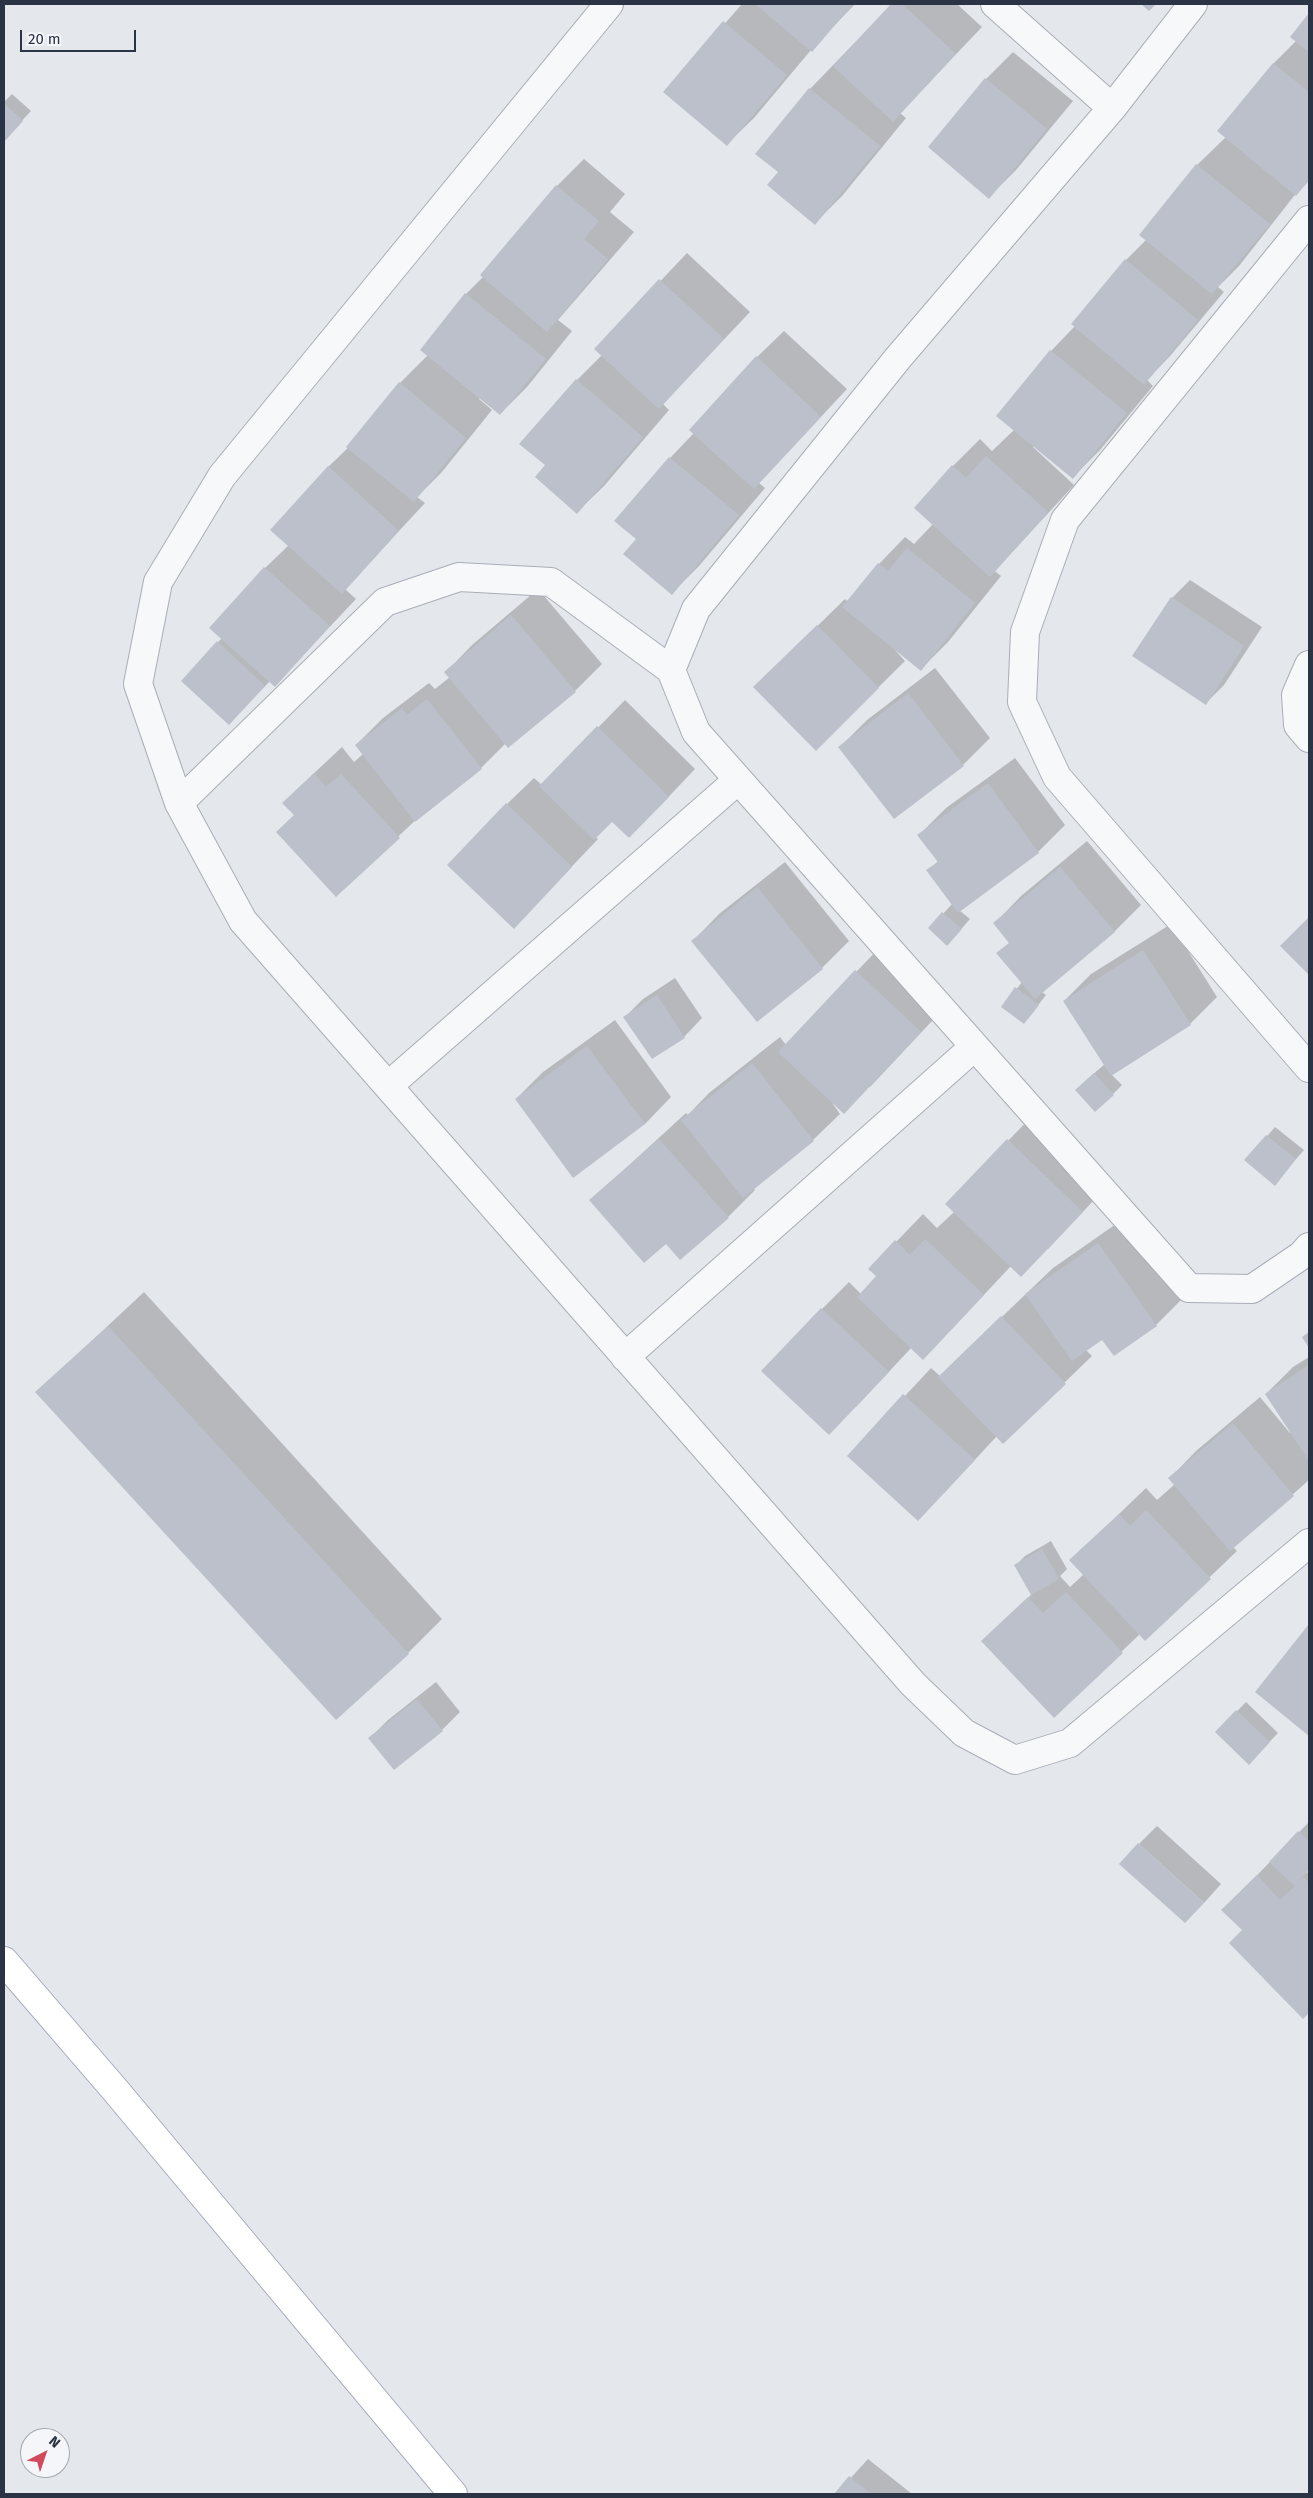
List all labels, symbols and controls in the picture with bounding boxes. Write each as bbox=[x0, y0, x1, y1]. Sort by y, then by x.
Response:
scale bar bbox=[22, 20, 139, 52]
text: 20 m bbox=[28, 30, 61, 48]
north arrow bbox=[20, 2428, 70, 2478]
text: N bbox=[45, 2433, 64, 2452]

